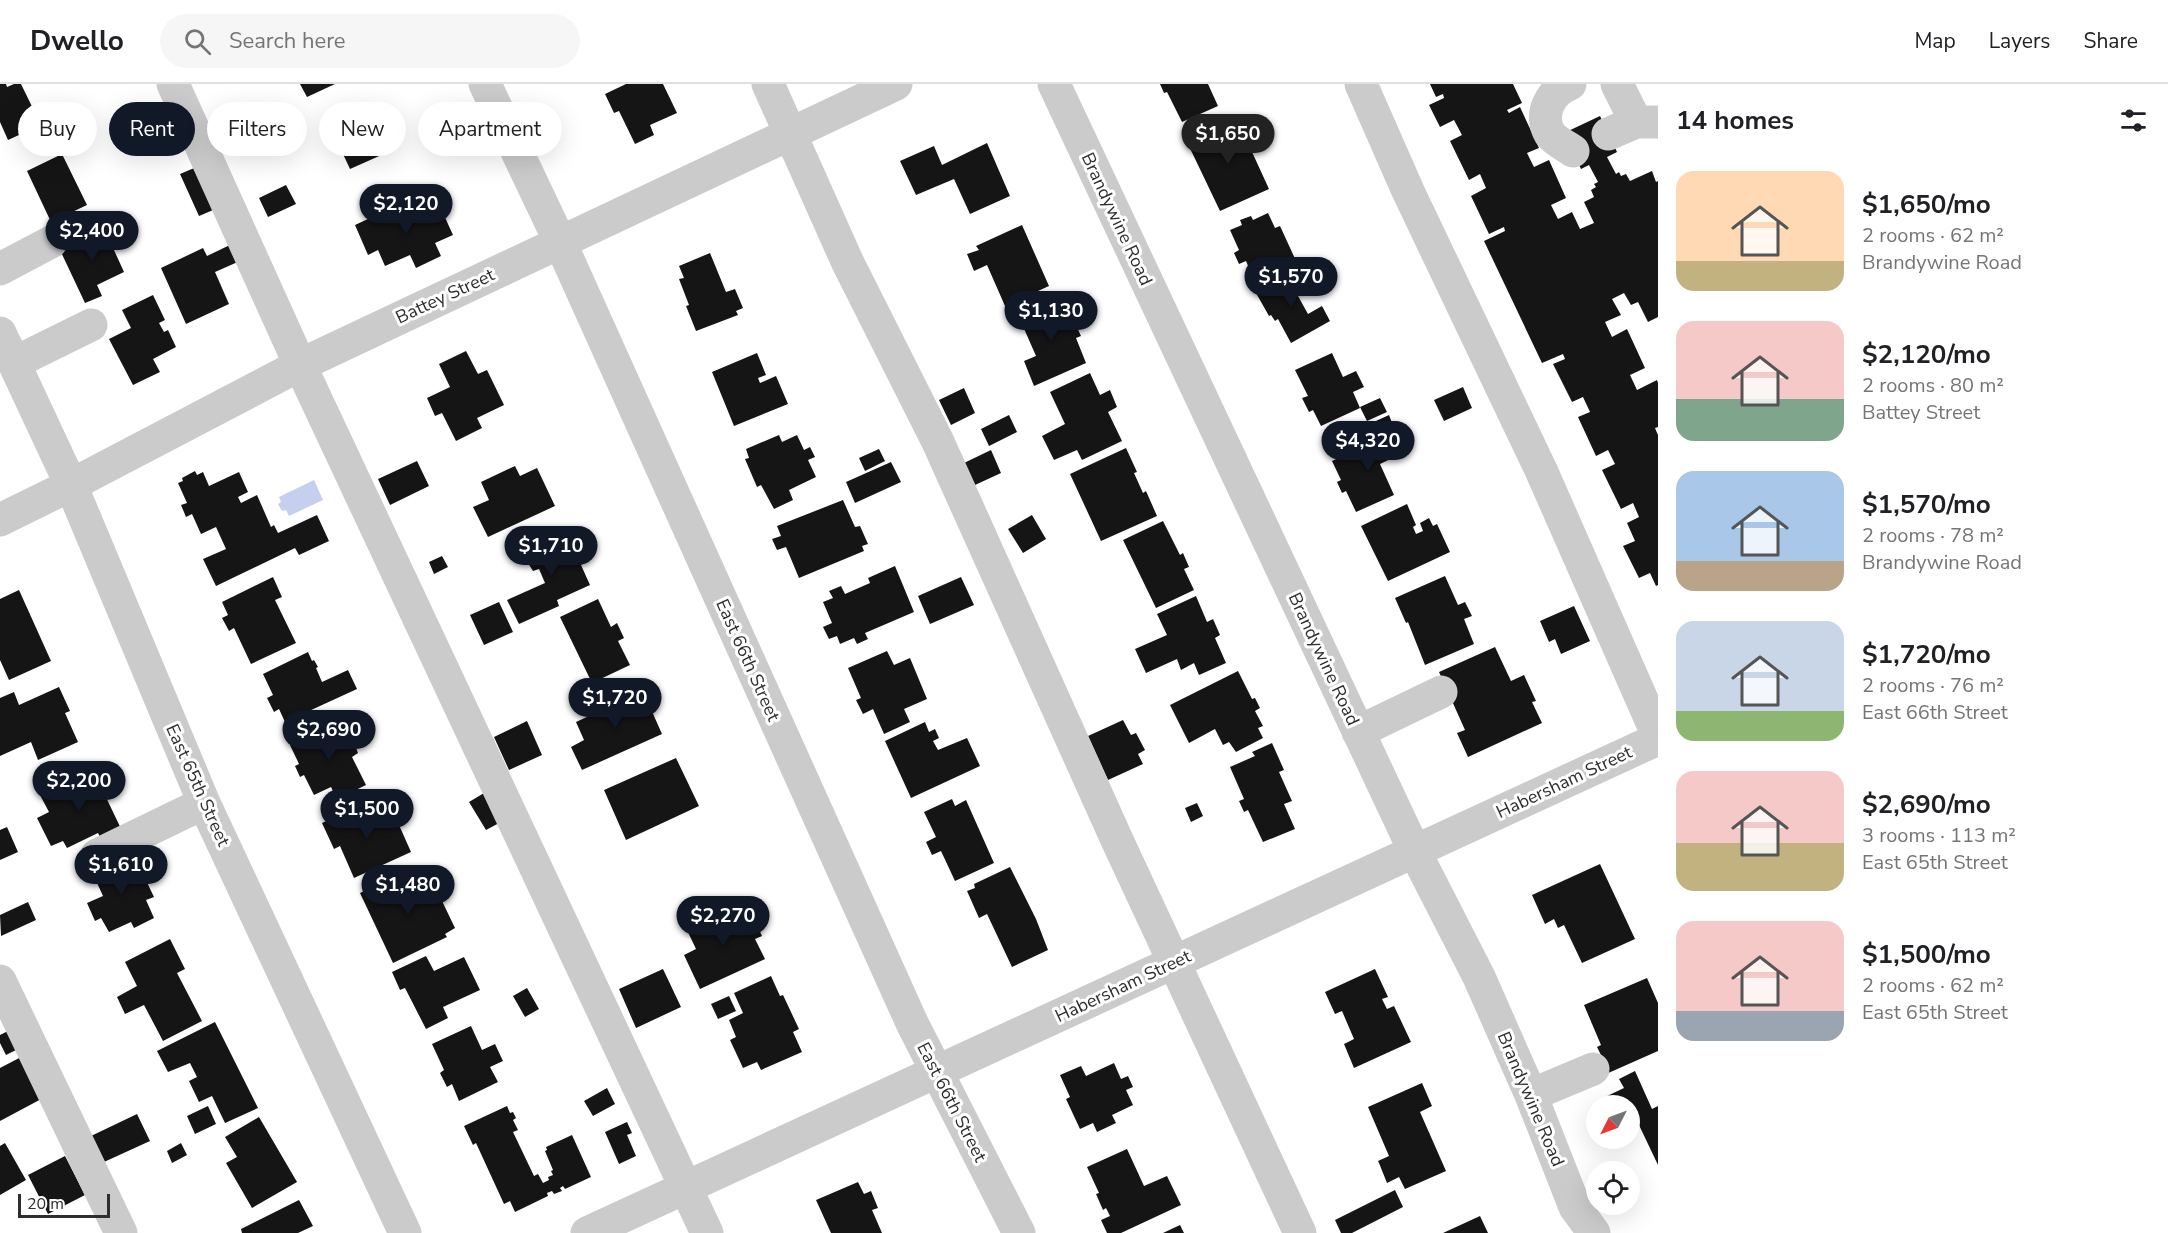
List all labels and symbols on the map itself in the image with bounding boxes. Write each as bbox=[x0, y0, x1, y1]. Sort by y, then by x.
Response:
pin: $1,650 bbox=[1179, 114, 1277, 165]
street label: Brandywine Road bbox=[1076, 149, 1158, 289]
pin: $2,120 bbox=[357, 184, 455, 235]
pin: $2,400 bbox=[43, 211, 141, 262]
pin: $1,570 bbox=[1242, 257, 1340, 308]
street label: Battey Street bbox=[392, 262, 499, 329]
pin: $1,130 bbox=[1002, 291, 1100, 342]
pin: $4,320 bbox=[1319, 421, 1417, 472]
pin: $1,710 bbox=[502, 526, 600, 577]
street label: Brandywine Road bbox=[1283, 589, 1365, 729]
street label: East 66th Street bbox=[710, 595, 786, 725]
pin: $1,720 bbox=[566, 678, 664, 729]
pin: $2,690 bbox=[280, 710, 378, 761]
street label: East 65th Street bbox=[160, 720, 236, 850]
street label: Habersham Street bbox=[1492, 740, 1636, 824]
pin: $2,200 bbox=[30, 761, 128, 812]
pin: $1,500 bbox=[318, 789, 416, 840]
pin: $1,610 bbox=[72, 845, 170, 896]
pin: $1,480 bbox=[359, 865, 457, 916]
pin: $2,270 bbox=[674, 896, 772, 947]
street label: Habersham Street bbox=[1051, 944, 1195, 1028]
street label: Brandywine Road bbox=[1492, 1028, 1570, 1170]
street label: East 66th Street bbox=[912, 1038, 993, 1167]
north arrow bbox=[1586, 1095, 1640, 1149]
scale bar bbox=[18, 1191, 110, 1218]

